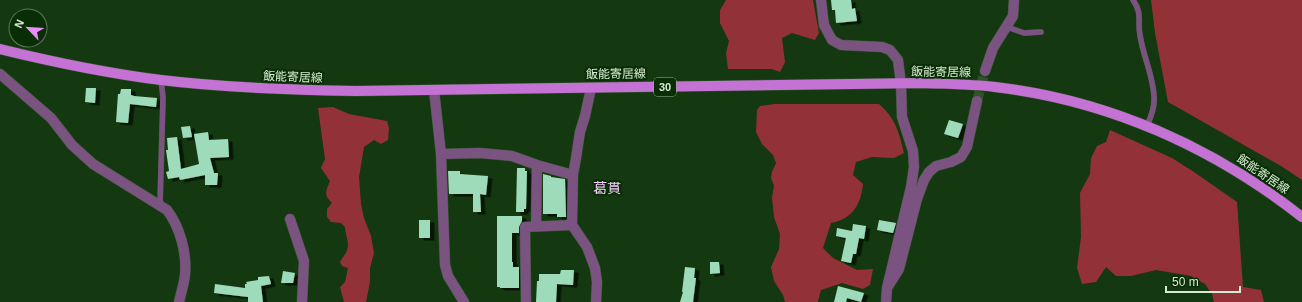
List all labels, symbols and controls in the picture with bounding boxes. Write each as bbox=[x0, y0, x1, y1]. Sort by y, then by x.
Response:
north arrow bbox=[8, 8, 48, 48]
text: N bbox=[12, 18, 26, 30]
street label: 飯能寄居線 bbox=[911, 64, 971, 80]
street label: 飯能寄居線 bbox=[586, 66, 646, 82]
street label: 飯能寄居線 bbox=[263, 69, 323, 85]
road number: 30 bbox=[654, 78, 676, 96]
street label: 飯能寄居線 bbox=[1234, 151, 1292, 197]
district label: 葛貫 bbox=[593, 180, 621, 196]
scale bar bbox=[1166, 268, 1240, 294]
text: 50 m bbox=[1172, 275, 1199, 289]

